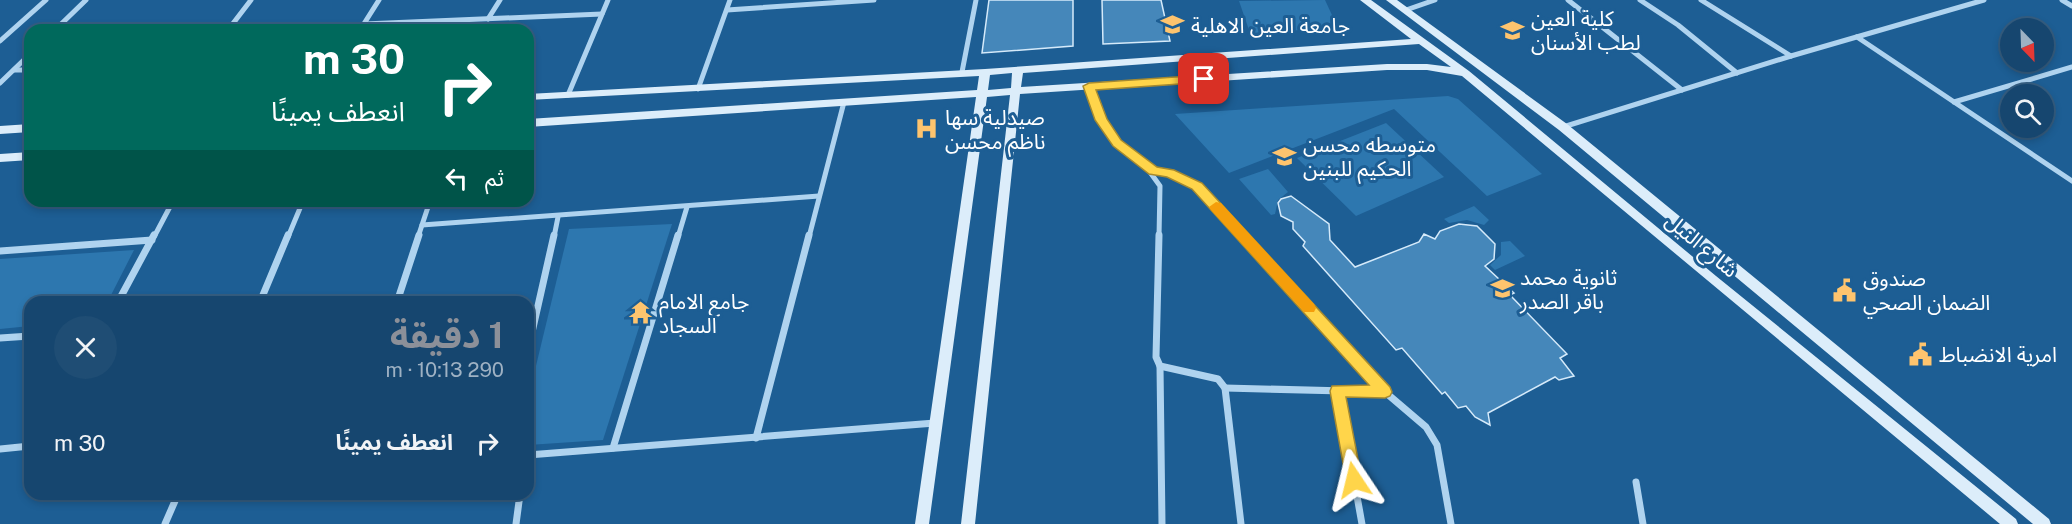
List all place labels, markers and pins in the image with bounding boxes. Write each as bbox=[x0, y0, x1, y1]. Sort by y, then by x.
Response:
place label: كلية العين لطب الأسنان bbox=[1531, 6, 1641, 55]
school or university icon: جامعة العين الاهلية bbox=[1160, 12, 1186, 38]
place label: جامعة العين الاهلية bbox=[1191, 13, 1350, 38]
school or university icon: كلية العين لطب الأسنان bbox=[1500, 17, 1526, 43]
pin bbox=[1178, 53, 1229, 104]
place label: صيدلية سها ناظم محسن bbox=[945, 105, 1045, 157]
hospital icon: صيدلية سها ناظم محسن bbox=[914, 116, 940, 142]
place label: متوسطه محسن الحكيم للبنين bbox=[1303, 132, 1436, 184]
school or university icon: متوسطه محسن الحكيم للبنين bbox=[1272, 143, 1298, 169]
place label: ثانوية محمد باقر الصدر bbox=[1519, 265, 1617, 314]
place label: صندوق الضمان الصحي bbox=[1863, 266, 1990, 318]
school or university icon: ثانوية محمد باقر الصدر bbox=[1489, 276, 1515, 302]
public building icon: صندوق الضمان الصحي bbox=[1832, 277, 1858, 303]
place label: جامع الامام السجاد bbox=[659, 289, 749, 338]
temple icon: جامع الامام السجاد bbox=[628, 300, 654, 326]
public building icon: امرية الانضباط bbox=[1908, 341, 1934, 367]
place label: امرية الانضباط bbox=[1939, 342, 2057, 367]

